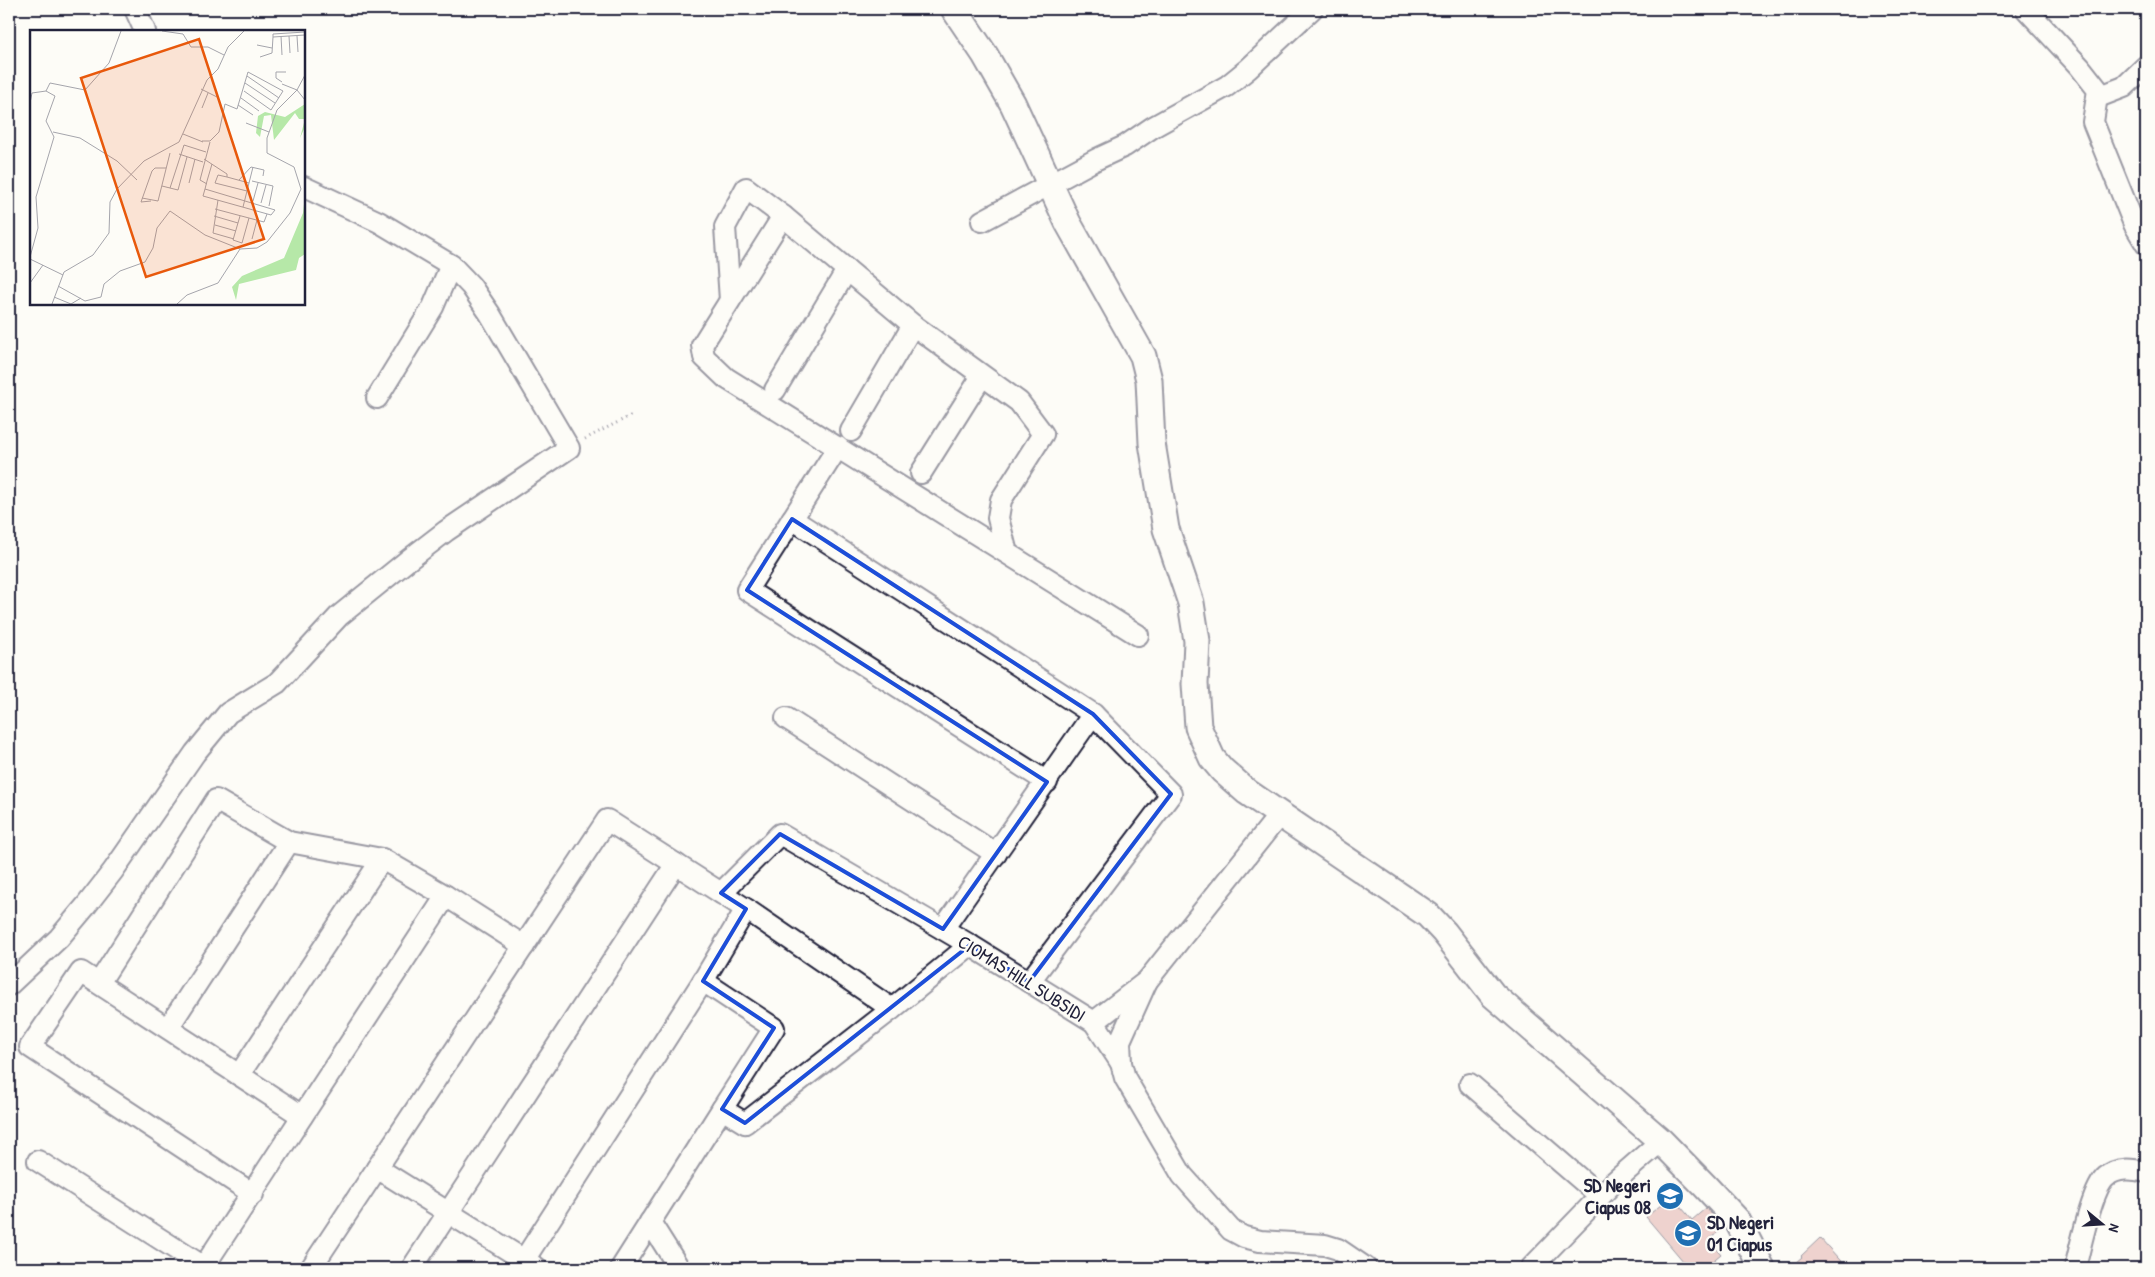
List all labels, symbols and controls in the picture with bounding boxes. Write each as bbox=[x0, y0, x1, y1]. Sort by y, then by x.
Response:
inset map bbox=[30, 30, 305, 305]
street label: CIOMAS HILL SUBSIDI bbox=[953, 928, 1091, 1028]
place label: SD Negeri Ciapus 08 bbox=[1584, 1172, 1651, 1221]
school or university icon: SD Negeri Ciapus 08 bbox=[1655, 1181, 1685, 1211]
north arrow bbox=[2078, 1200, 2128, 1250]
place label: SD Negeri 01 Ciapus bbox=[1707, 1209, 1774, 1258]
school or university icon: SD Negeri 01 Ciapus bbox=[1673, 1218, 1703, 1248]
text: N bbox=[2104, 1222, 2125, 1235]

